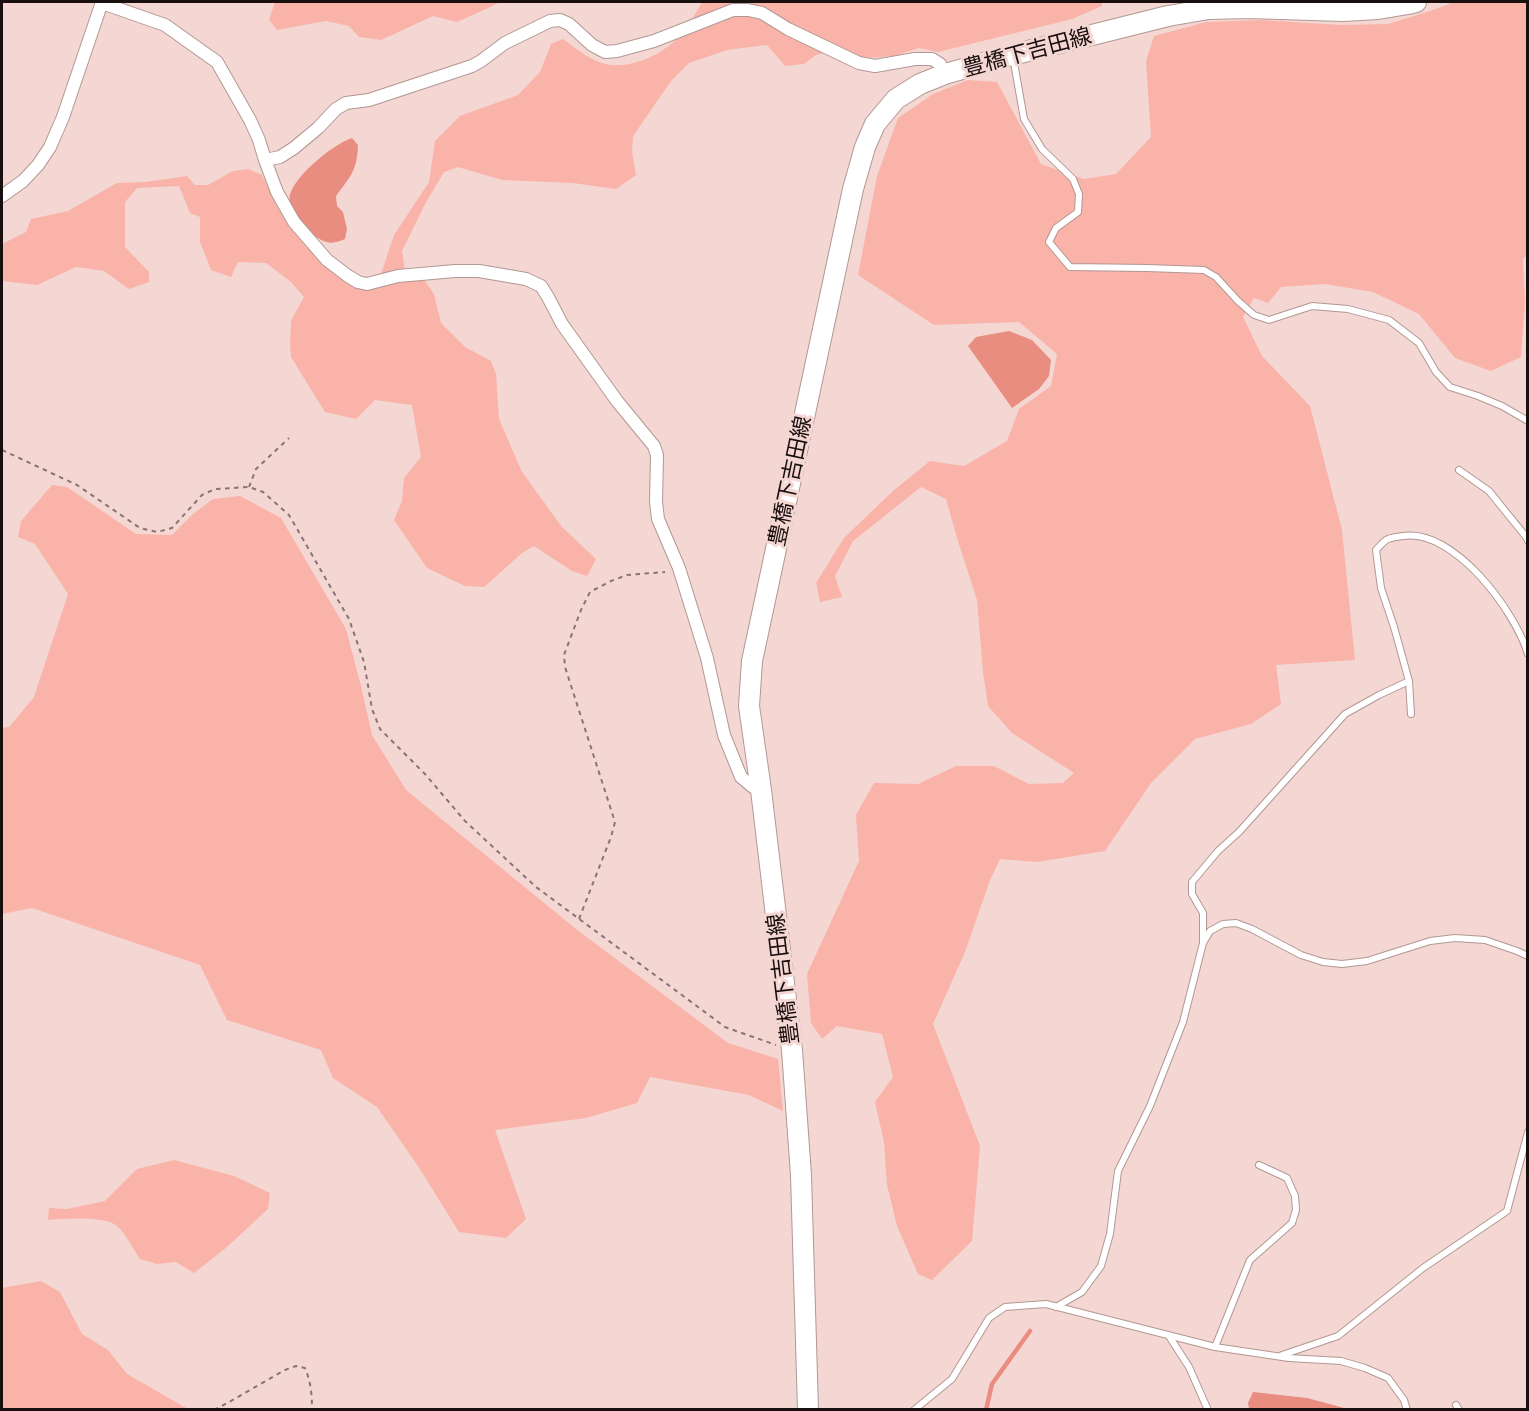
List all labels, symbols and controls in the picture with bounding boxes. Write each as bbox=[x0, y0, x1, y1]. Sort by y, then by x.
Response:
street label: 豊橋下吉田線 bbox=[960, 22, 1094, 82]
street label: 豊橋下吉田線 bbox=[763, 414, 817, 548]
street label: 豊橋下吉田線 bbox=[762, 912, 804, 1046]

